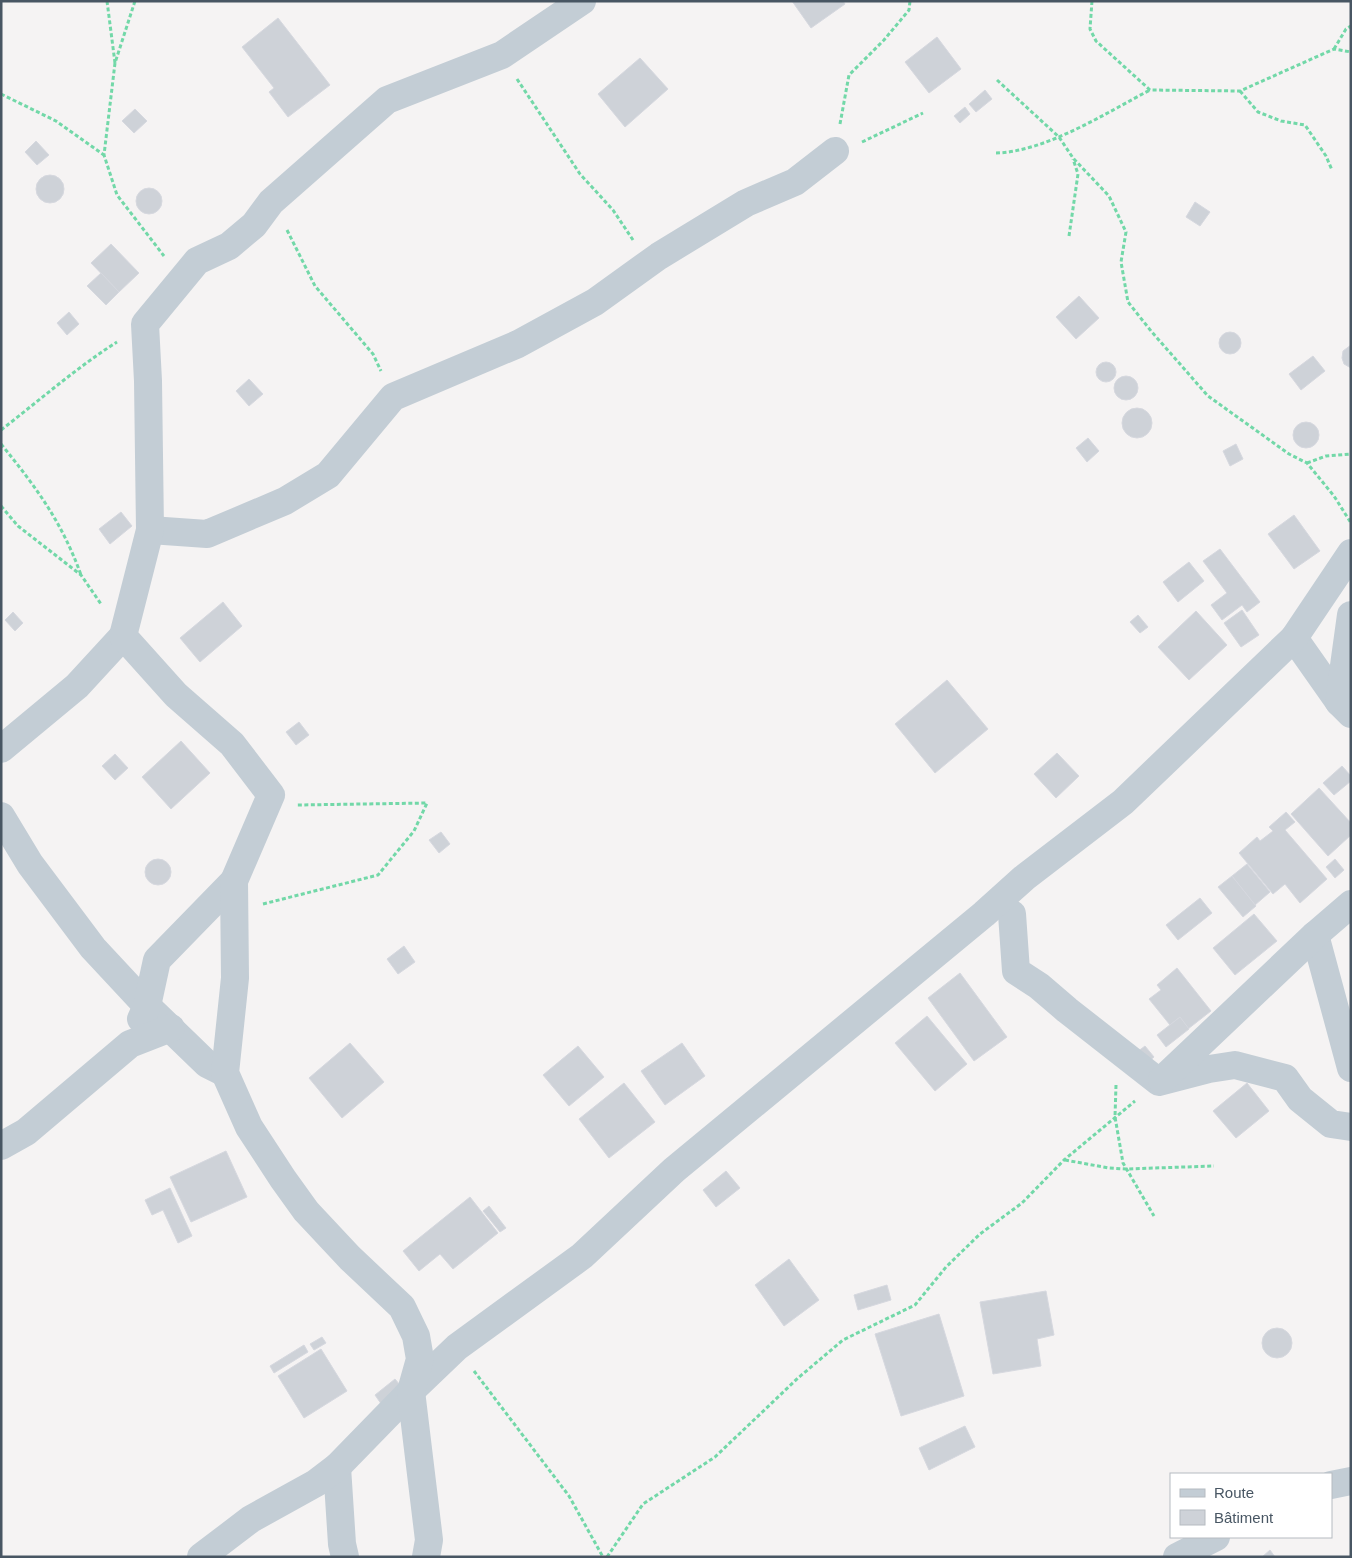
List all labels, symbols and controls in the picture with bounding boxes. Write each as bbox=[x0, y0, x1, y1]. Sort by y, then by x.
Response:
legend bbox=[1170, 1473, 1332, 1538]
text: Route bbox=[1214, 1484, 1254, 1501]
text: Bâtiment bbox=[1214, 1509, 1274, 1526]

